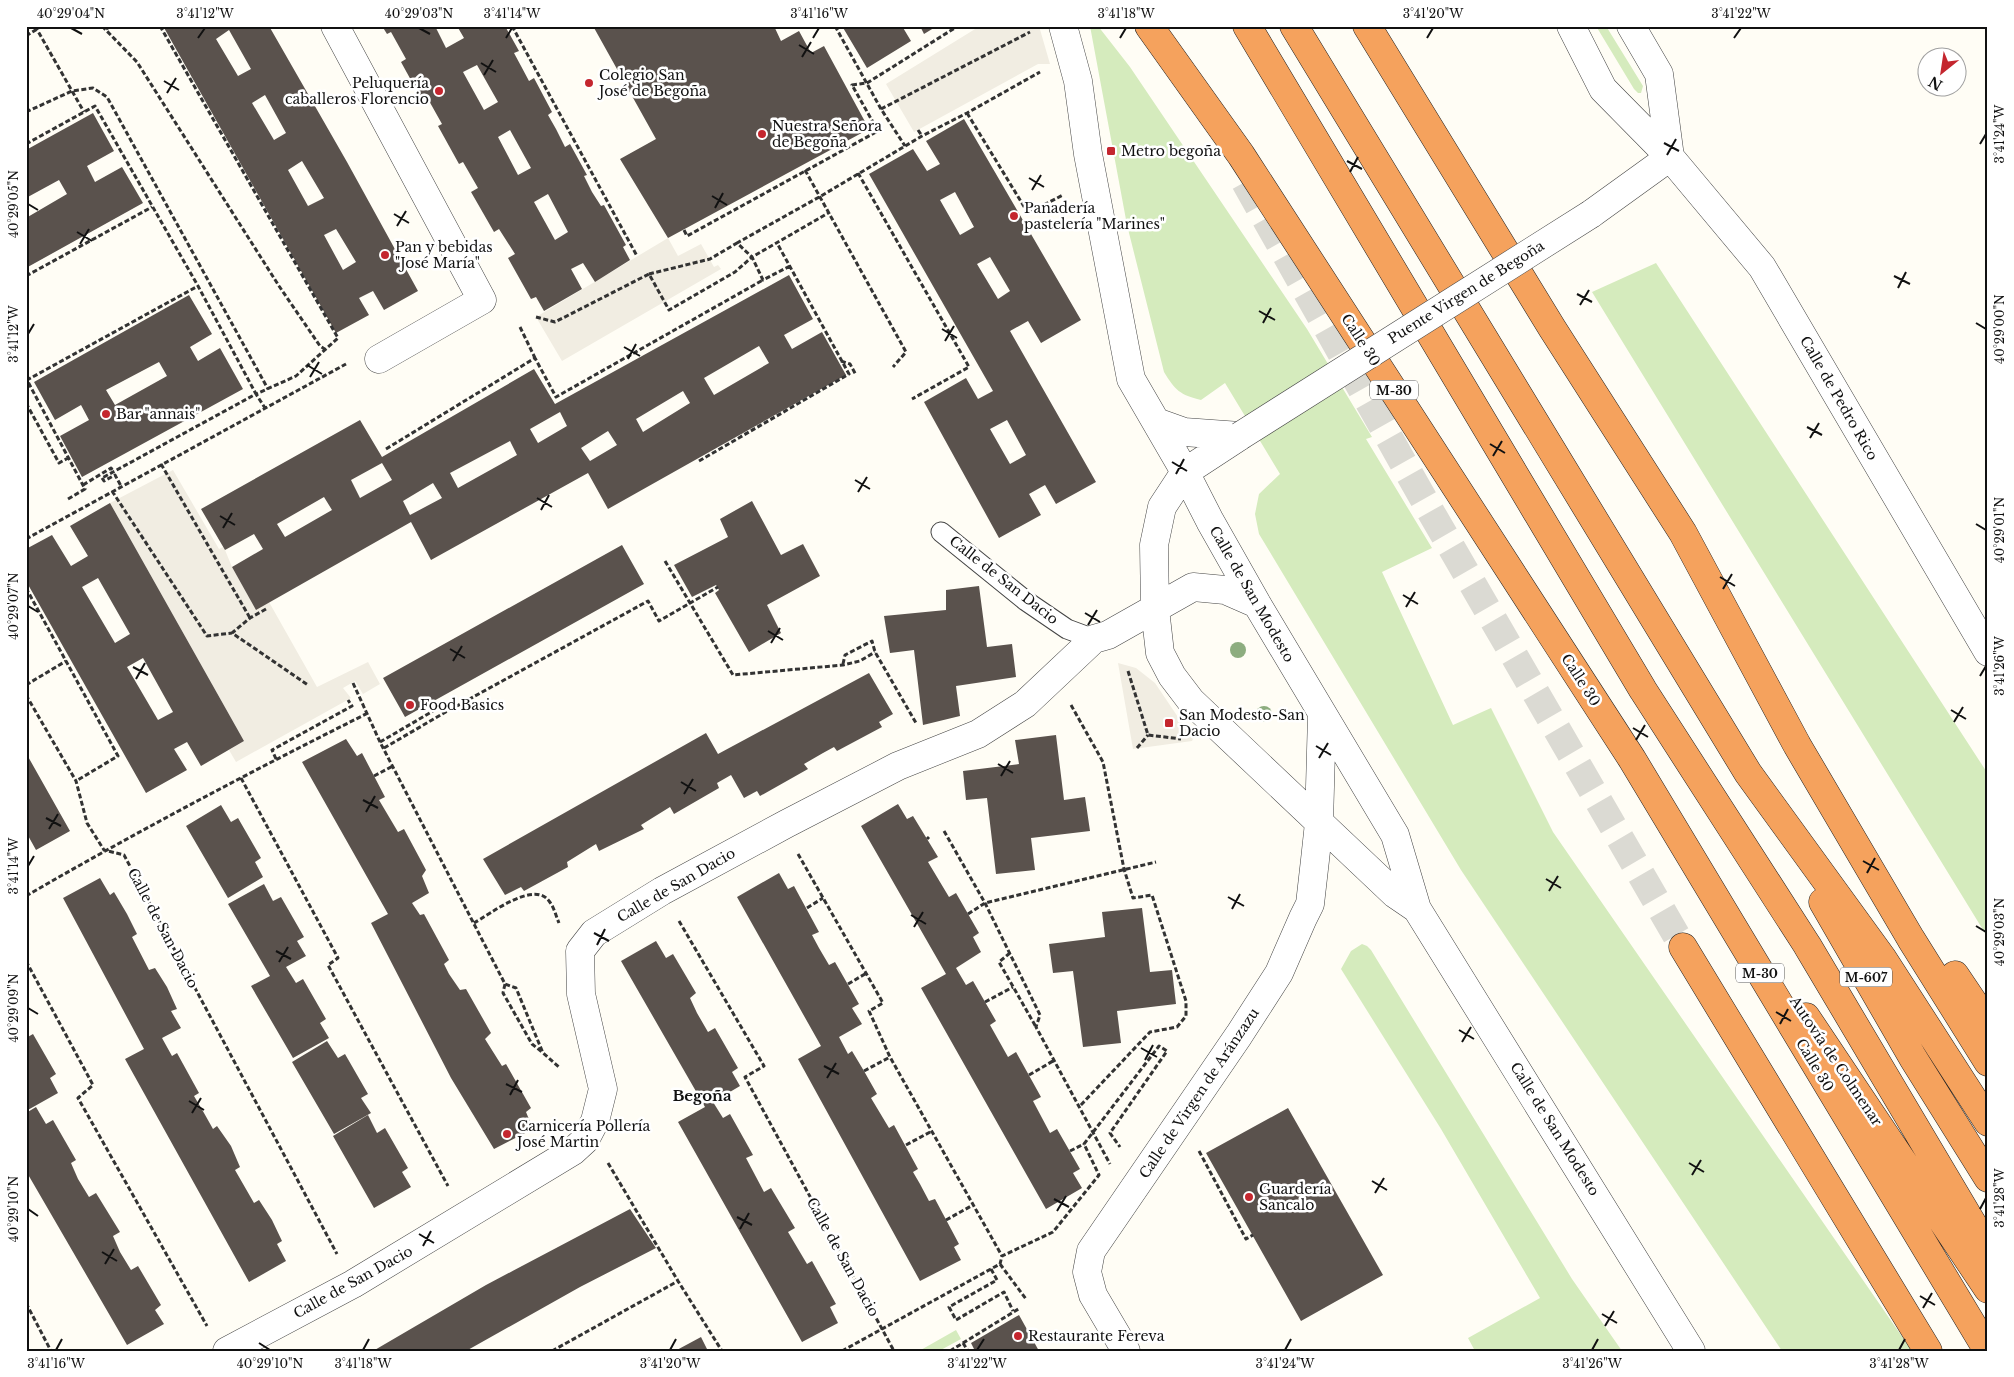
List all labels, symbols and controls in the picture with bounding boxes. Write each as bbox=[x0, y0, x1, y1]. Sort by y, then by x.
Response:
text: 40°29'04"N bbox=[37, 6, 105, 21]
text: 3°41'12"W bbox=[176, 6, 235, 21]
text: 40°29'03"N bbox=[385, 6, 453, 21]
text: 3°41'14"W bbox=[484, 6, 541, 21]
text: 3°41'16"W bbox=[790, 6, 849, 21]
text: 3°41'18"W bbox=[1097, 6, 1155, 21]
text: 3°41'20"W bbox=[1403, 6, 1464, 21]
text: 3°41'22"W bbox=[1711, 6, 1772, 21]
north arrow bbox=[1916, 48, 1966, 98]
place label: Colegio San José de Begoña bbox=[597, 66, 707, 100]
text: N bbox=[1925, 72, 1946, 94]
place label: Peluquería caballeros Florencio bbox=[285, 74, 429, 108]
marker: Colegio San José de Begoña bbox=[583, 77, 595, 89]
marker: Peluquería caballeros Florencio bbox=[433, 85, 445, 97]
text: 3°41'24"W bbox=[1992, 104, 2007, 163]
place label: Nuestra Señora de Begoña bbox=[772, 117, 882, 151]
marker: Nuestra Señora de Begoña bbox=[756, 128, 768, 140]
place label: Metro begoña bbox=[1121, 142, 1221, 160]
marker: Metro begoña bbox=[1105, 145, 1117, 157]
text: 40°29'05"N bbox=[6, 170, 21, 238]
place label: Panadería pastelería "Marines" bbox=[1024, 199, 1165, 233]
marker: Panadería pastelería "Marines" bbox=[1008, 210, 1020, 222]
street label: Puente Virgen de Begoña bbox=[1385, 236, 1548, 348]
place label: Pan y bebidas "José María" bbox=[395, 238, 493, 272]
marker: Pan y bebidas "José María" bbox=[379, 249, 391, 261]
text: 40°29'00"N bbox=[1992, 294, 2007, 364]
text: 3°41'12"W bbox=[6, 304, 21, 363]
street label: Calle 30 bbox=[1337, 310, 1385, 370]
street label: Calle de Pedro Rico bbox=[1796, 333, 1882, 463]
road number: M-30 bbox=[1370, 380, 1418, 400]
place label: Bar "annais" bbox=[116, 405, 200, 423]
marker: Bar "annais" bbox=[100, 408, 112, 420]
text: 40°29'01"N bbox=[1992, 497, 2007, 563]
street label: Calle de San Modesto bbox=[1206, 523, 1298, 665]
street label: Calle de San Dacio bbox=[946, 532, 1062, 628]
text: 40°29'07"N bbox=[6, 572, 21, 640]
text: 3°41'26"W bbox=[1992, 635, 2007, 696]
street label: Calle 30 bbox=[1557, 650, 1605, 710]
place label: Food Basics bbox=[420, 696, 504, 714]
marker: Food Basics bbox=[404, 699, 416, 711]
place label: San Modesto-San Dacio bbox=[1179, 706, 1305, 740]
marker: San Modesto-San Dacio bbox=[1163, 717, 1175, 729]
text: 3°41'14"W bbox=[6, 837, 21, 894]
street label: Calle de San Dacio bbox=[614, 844, 738, 926]
street label: Calle de San Dacio bbox=[124, 865, 202, 991]
text: 40°29'03"N bbox=[1992, 898, 2007, 966]
road number: M-30 bbox=[1736, 964, 1784, 982]
road number: M-607 bbox=[1840, 968, 1892, 986]
text: 40°29'09"N bbox=[6, 973, 21, 1042]
street label: Autovía de Colmenar bbox=[1785, 992, 1886, 1130]
street label: Calle de Virgen de Aránzazu bbox=[1135, 1004, 1263, 1182]
street label: Calle 30 bbox=[1792, 1035, 1838, 1095]
street label: Calle de San Modesto bbox=[1506, 1059, 1604, 1199]
district label: Begoña bbox=[672, 1086, 732, 1105]
place label: Carnicería Pollería José Martin bbox=[515, 1117, 651, 1151]
marker: Carnicería Pollería José Martin bbox=[501, 1128, 513, 1140]
text: 3°41'28"W bbox=[1992, 1167, 2007, 1228]
text: 40°29'10"N bbox=[6, 1176, 21, 1242]
place label: Guardería Sancalo bbox=[1259, 1180, 1332, 1214]
marker: Guardería Sancalo bbox=[1243, 1191, 1255, 1203]
street label: Calle de San Dacio bbox=[803, 1194, 883, 1320]
street label: Calle de San Dacio bbox=[290, 1242, 416, 1322]
place label: Restaurante Fereva bbox=[1028, 1327, 1165, 1345]
marker: Restaurante Fereva bbox=[1012, 1330, 1024, 1342]
text: 3°41'16"W bbox=[27, 1356, 86, 1371]
text: 40°29'10"N bbox=[237, 1356, 303, 1371]
text: 3°41'18"W bbox=[334, 1356, 392, 1371]
text: 3°41'20"W bbox=[640, 1356, 701, 1371]
text: 3°41'22"W bbox=[947, 1356, 1008, 1371]
text: 3°41'24"W bbox=[1256, 1356, 1315, 1371]
text: 3°41'26"W bbox=[1562, 1356, 1623, 1371]
text: 3°41'28"W bbox=[1869, 1356, 1930, 1371]

